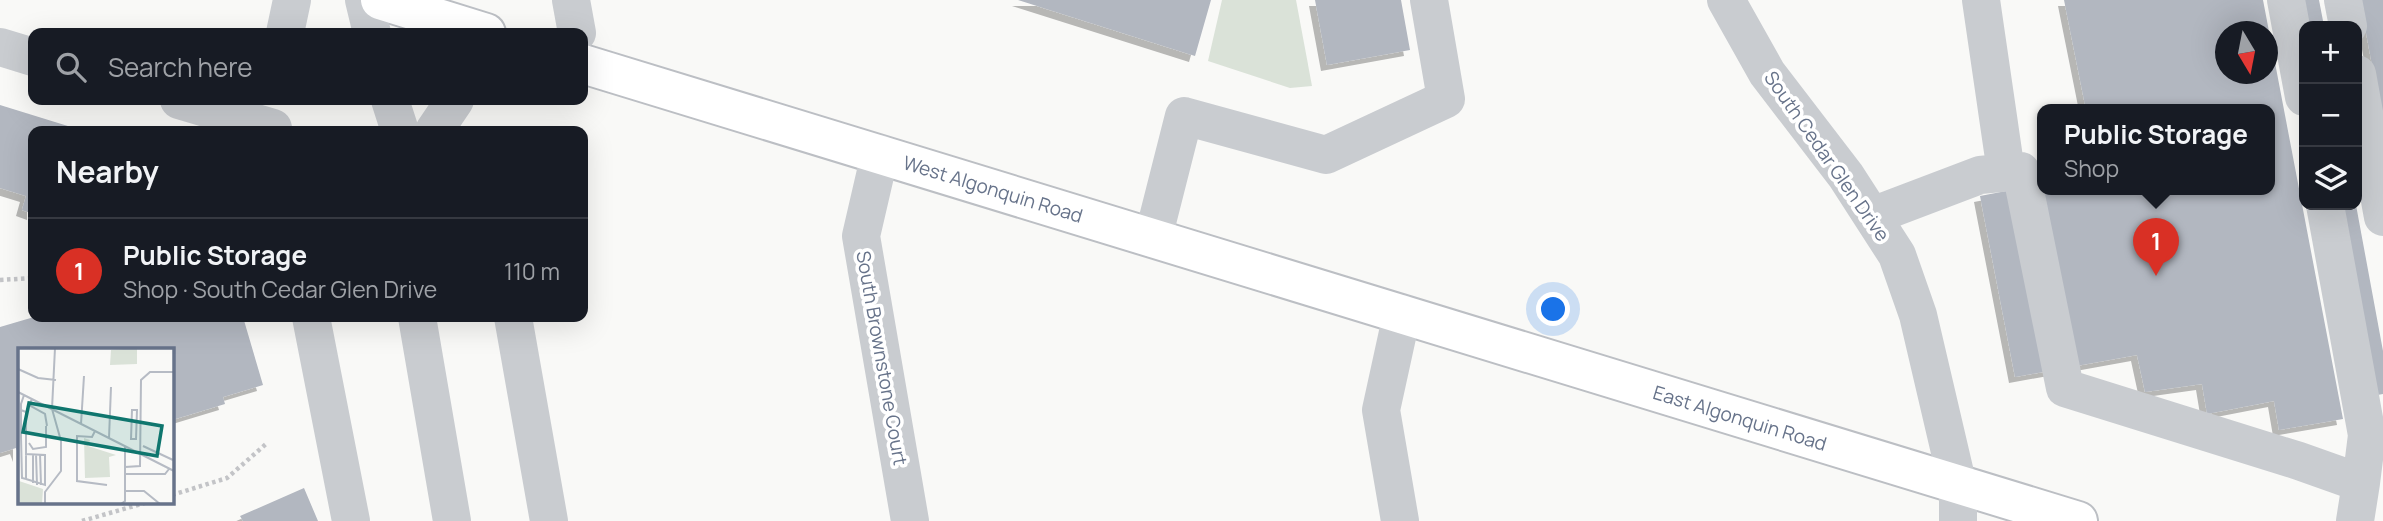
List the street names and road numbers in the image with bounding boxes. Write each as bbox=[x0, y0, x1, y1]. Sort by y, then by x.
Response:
street label: South Cedar Glen Drive bbox=[1758, 66, 1896, 246]
street label: West Algonquin Road bbox=[900, 149, 1086, 229]
street label: South Brownstone Court bbox=[850, 249, 914, 467]
street label: East Algonquin Road bbox=[1650, 379, 1830, 457]

